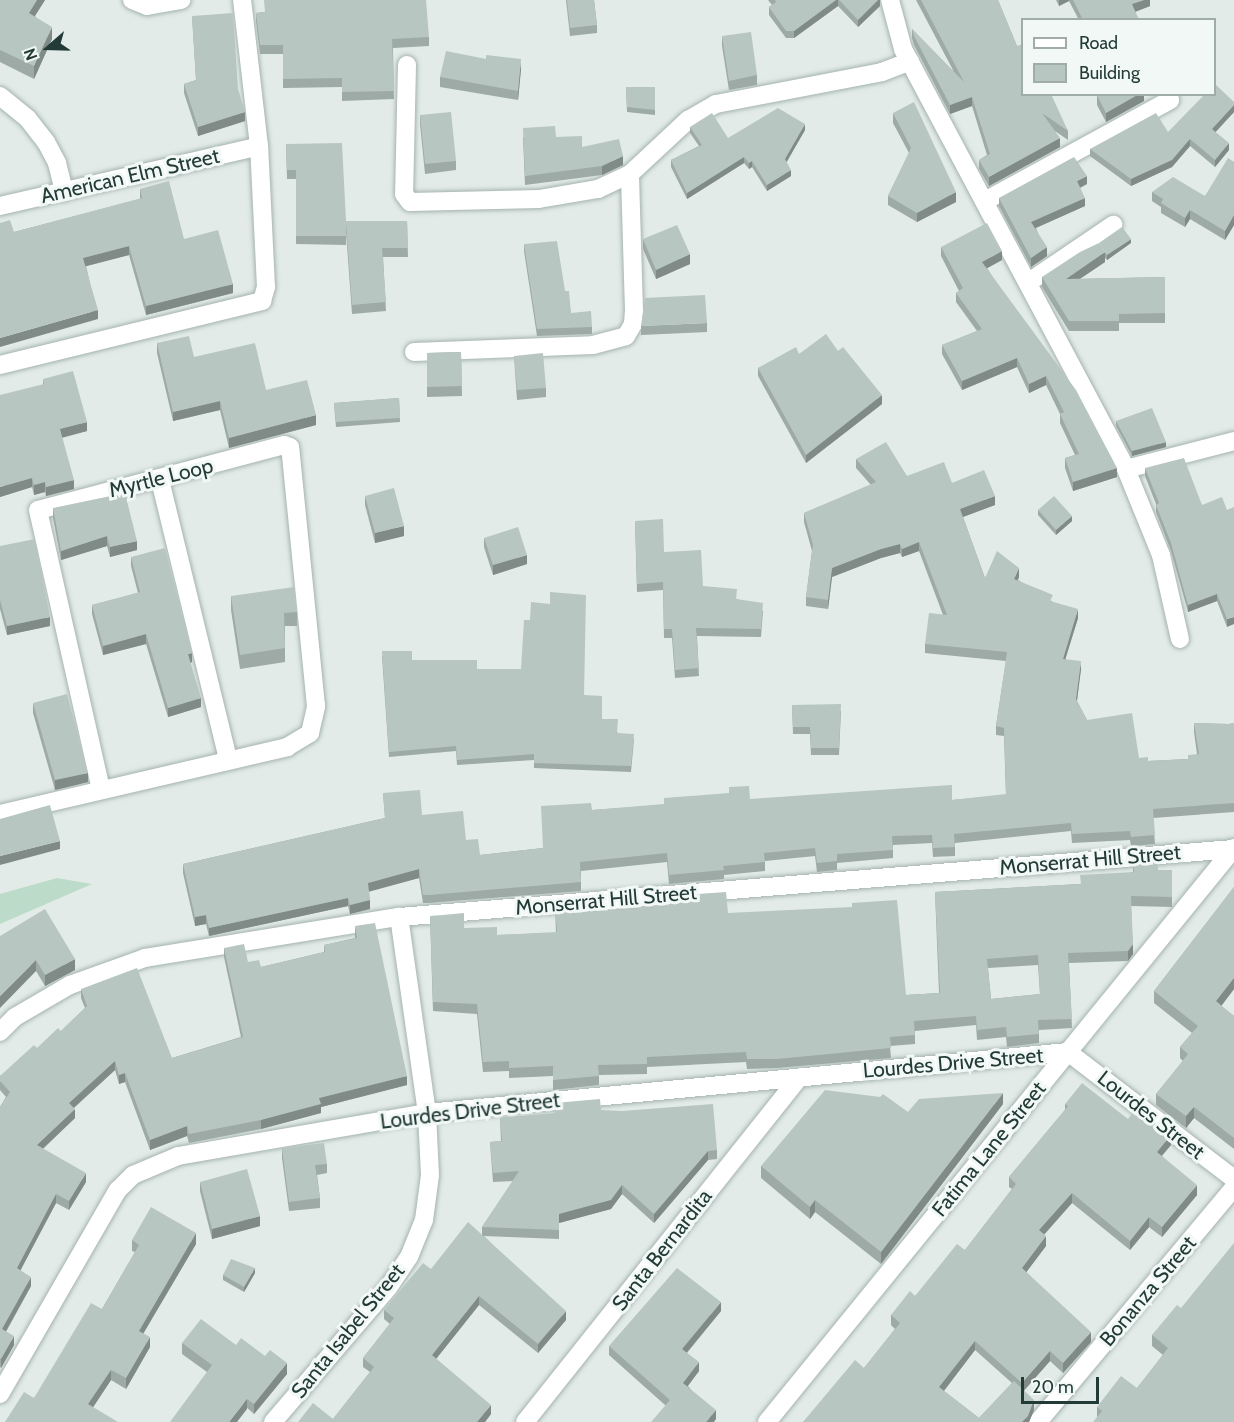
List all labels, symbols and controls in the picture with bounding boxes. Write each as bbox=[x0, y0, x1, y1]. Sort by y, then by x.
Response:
north arrow bbox=[18, 18, 78, 78]
legend bbox=[1021, 18, 1216, 96]
text: Road bbox=[1079, 32, 1118, 54]
text: N bbox=[20, 46, 41, 63]
text: Building bbox=[1079, 62, 1140, 84]
street label: American Elm Street bbox=[38, 143, 222, 209]
street label: Myrtle Loop bbox=[106, 453, 216, 503]
street label: Monserrat Hill Street bbox=[998, 840, 1182, 880]
street label: Monserrat Hill Street bbox=[514, 880, 698, 920]
street label: Lourdes Drive Street bbox=[862, 1043, 1044, 1083]
street label: Lourdes Street bbox=[1092, 1065, 1210, 1165]
street label: Fatima Lane Street bbox=[927, 1076, 1051, 1222]
street label: Lourdes Drive Street bbox=[379, 1087, 561, 1135]
street label: Santa Bernardita bbox=[607, 1184, 717, 1316]
street label: Bonanza Street bbox=[1095, 1231, 1201, 1351]
street label: Santa Isabel Street bbox=[286, 1259, 410, 1403]
scale bar bbox=[1024, 1365, 1102, 1403]
text: 20 m bbox=[1032, 1376, 1074, 1398]

